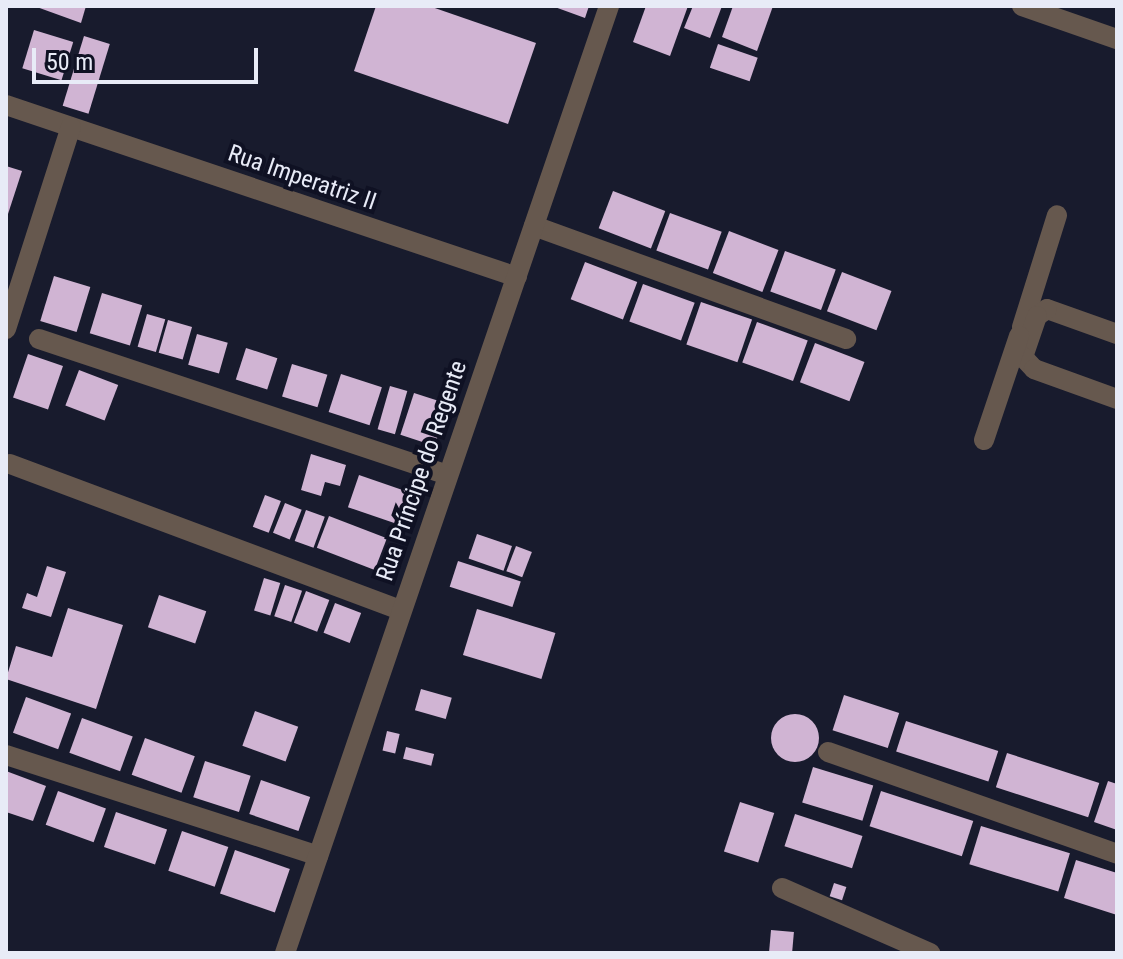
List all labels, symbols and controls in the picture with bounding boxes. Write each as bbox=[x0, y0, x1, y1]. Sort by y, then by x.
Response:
scale bar bbox=[36, 32, 262, 82]
text: 50 m bbox=[46, 48, 93, 76]
street label: Rua Imperatriz II bbox=[224, 139, 380, 217]
street label: Rua Príncipe do Regente bbox=[371, 357, 473, 585]

